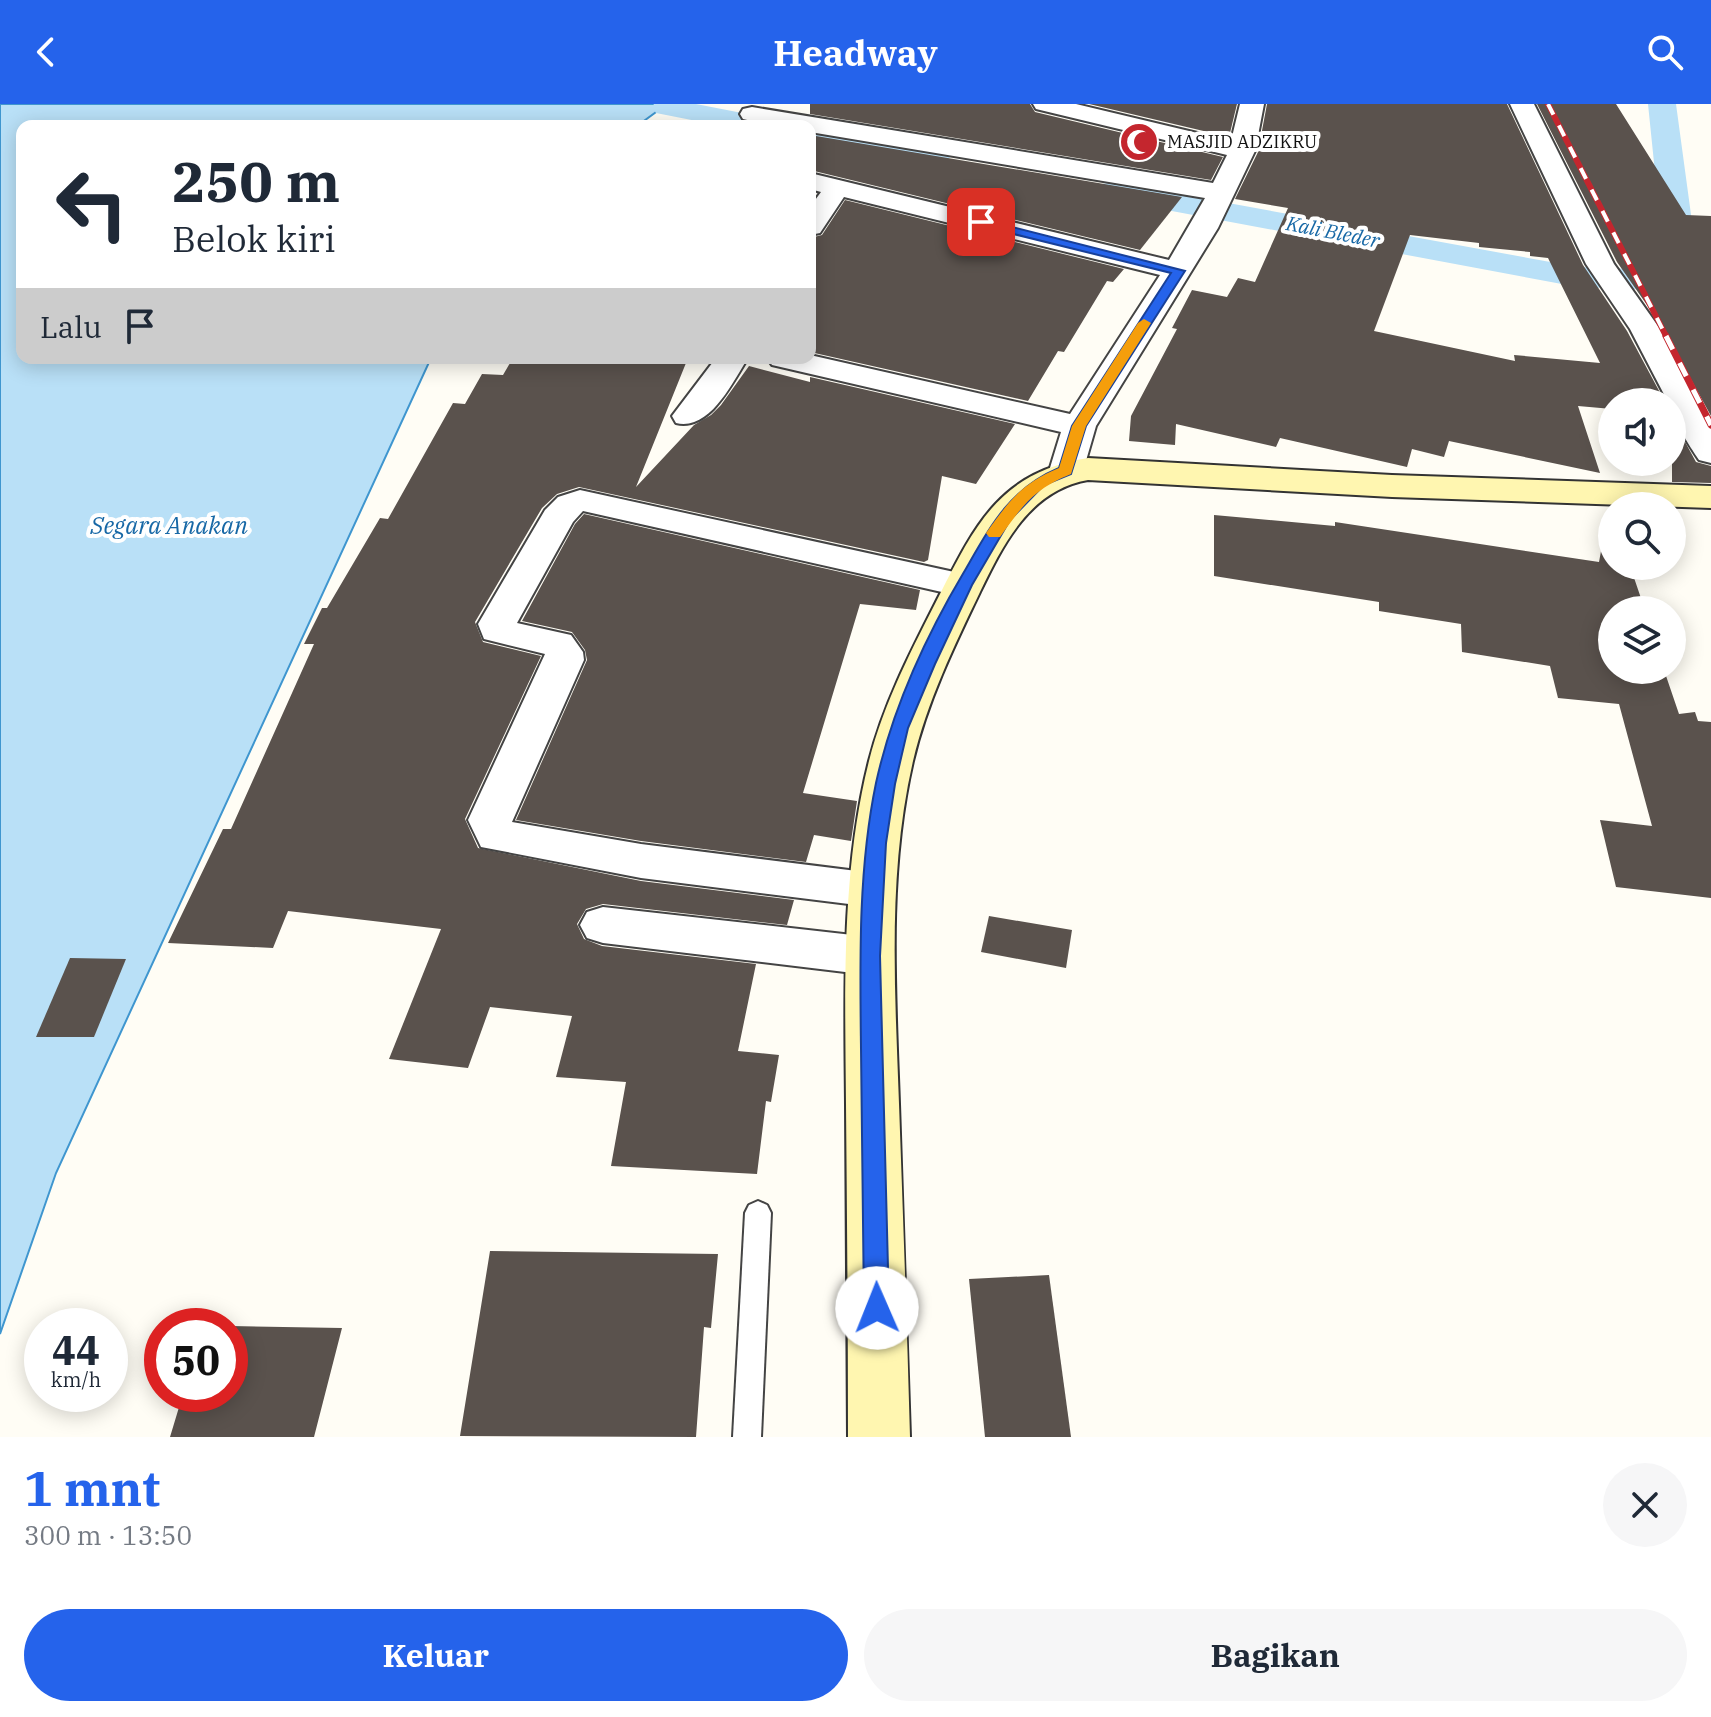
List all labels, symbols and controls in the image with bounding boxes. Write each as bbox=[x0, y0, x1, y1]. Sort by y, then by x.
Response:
text: Headway bbox=[773, 29, 938, 76]
icon: back bbox=[24, 30, 68, 74]
icon: search bbox=[1643, 30, 1687, 74]
mosque icon: MASJID ADZIKRU bbox=[1118, 121, 1160, 163]
place label: MASJID ADZIKRU bbox=[1167, 130, 1317, 153]
text: 250 m bbox=[172, 145, 340, 217]
icon: left bbox=[40, 152, 144, 256]
pin bbox=[947, 188, 1015, 256]
icon: arrive bbox=[959, 200, 1003, 244]
water label: Kali Bleder bbox=[1283, 209, 1383, 254]
text: Belok kiri bbox=[172, 215, 336, 262]
icon: arrive bbox=[118, 304, 162, 348]
text: Lalu bbox=[40, 307, 102, 346]
map controls bbox=[1598, 388, 1686, 684]
button: sound bbox=[1598, 388, 1686, 476]
button: search bbox=[1598, 492, 1686, 580]
water label: Segara Anakan bbox=[89, 509, 248, 541]
button: layers bbox=[1598, 596, 1686, 684]
position arrow bbox=[835, 1266, 919, 1350]
speed limit sign: 50 bbox=[144, 1308, 248, 1412]
text: 44 bbox=[52, 1324, 100, 1376]
text: km/h bbox=[51, 1366, 101, 1393]
text: 1 mnt bbox=[24, 1457, 160, 1519]
button: close bbox=[1603, 1463, 1687, 1547]
text: 300 m · 13:50 bbox=[24, 1518, 192, 1552]
button: Keluar bbox=[24, 1609, 848, 1701]
button: Bagikan bbox=[864, 1609, 1687, 1701]

